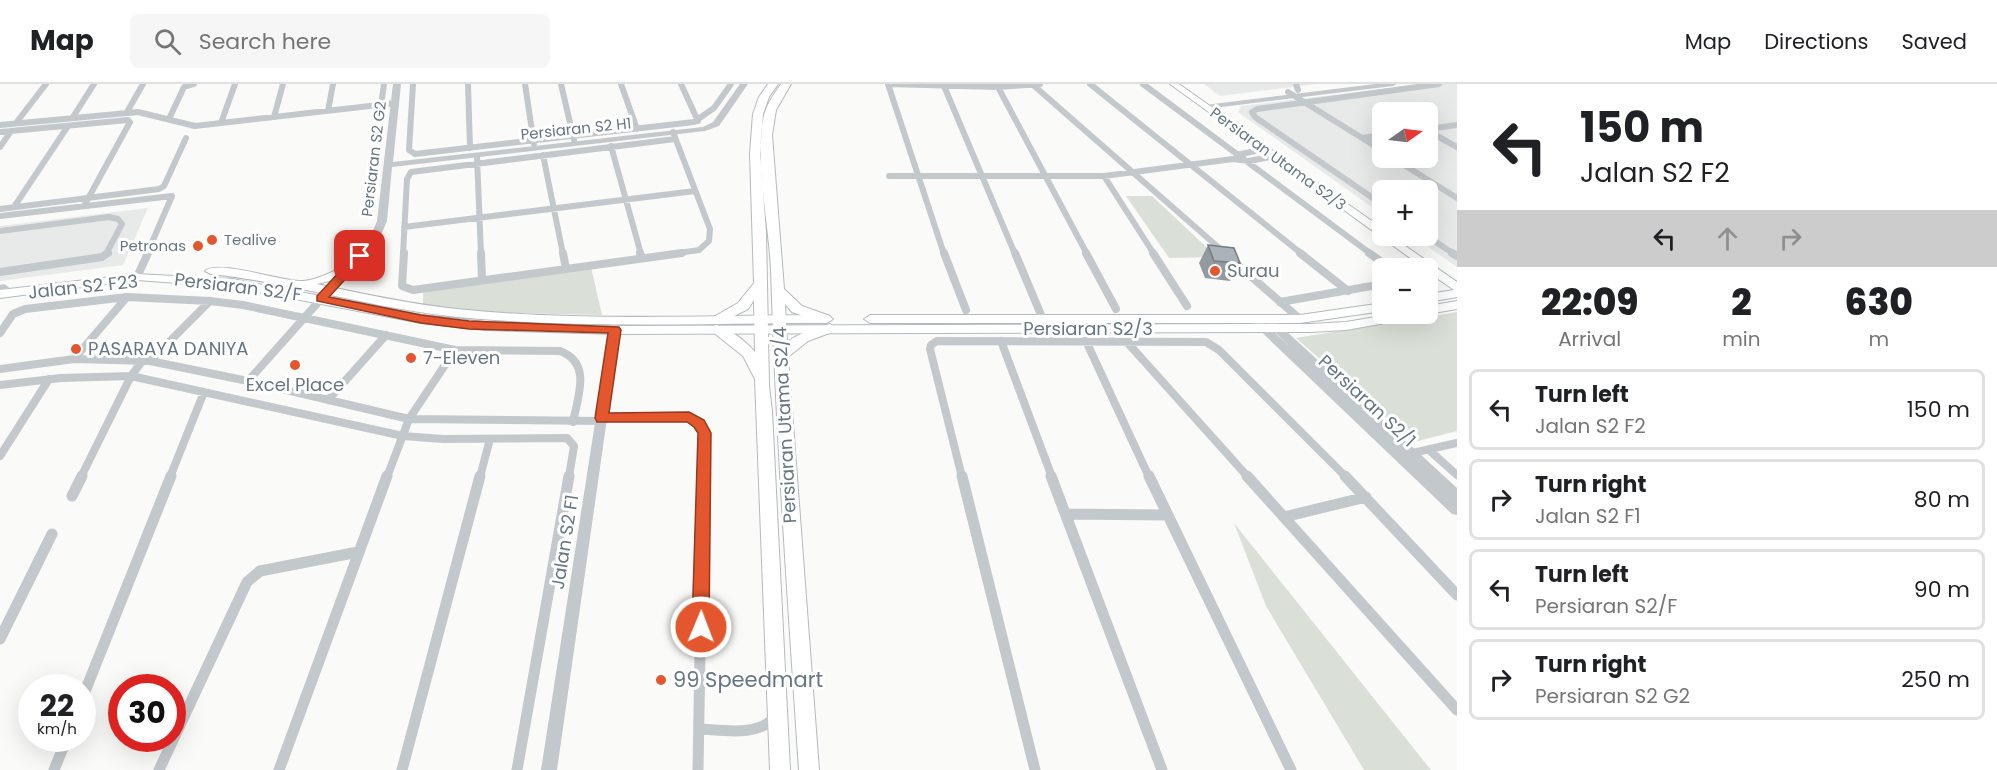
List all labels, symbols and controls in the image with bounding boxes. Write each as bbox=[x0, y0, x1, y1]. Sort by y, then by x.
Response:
search box bbox=[130, 14, 550, 68]
text: Map bbox=[30, 21, 94, 60]
icon: search bbox=[151, 25, 184, 58]
text: Search here bbox=[199, 26, 331, 57]
text: Map bbox=[1685, 27, 1731, 56]
text: Directions bbox=[1764, 27, 1868, 56]
text: Saved bbox=[1901, 27, 1967, 56]
text: 150 m bbox=[1580, 98, 1704, 157]
street label: Persiaran S2 G2 bbox=[356, 100, 391, 218]
street label: Persiaran Utama S2/3 bbox=[1206, 102, 1351, 215]
north arrow bbox=[1372, 102, 1438, 168]
map controls bbox=[1372, 102, 1438, 324]
icon: left bbox=[1481, 108, 1559, 186]
street label: Persiaran S2 H1 bbox=[520, 112, 632, 145]
text: Jalan S2 F2 bbox=[1580, 154, 1730, 191]
button: + bbox=[1372, 180, 1438, 246]
icon: left bbox=[1648, 222, 1681, 255]
icon: ahead bbox=[1711, 222, 1744, 255]
icon: right bbox=[1774, 222, 1807, 255]
place label: Tealive bbox=[224, 229, 277, 250]
pin bbox=[334, 230, 385, 281]
marker: Tealive bbox=[205, 233, 219, 247]
place label: Petronas bbox=[120, 235, 186, 256]
marker: Petronas bbox=[191, 239, 205, 253]
icon: arrive bbox=[343, 239, 376, 272]
place label: Surau bbox=[1227, 258, 1280, 283]
button: − bbox=[1372, 258, 1438, 324]
marker: Surau bbox=[1208, 264, 1222, 278]
street label: Persiaran S2/F bbox=[173, 266, 303, 307]
street label: Jalan S2 F23 bbox=[27, 268, 139, 305]
text: 22:09 bbox=[1541, 277, 1638, 328]
text: 2 bbox=[1731, 277, 1752, 328]
text: 630 bbox=[1845, 277, 1913, 328]
street label: Persiaran S2/3 bbox=[1023, 316, 1153, 341]
text: Arrival bbox=[1558, 325, 1621, 353]
text: min bbox=[1722, 325, 1761, 353]
text: m bbox=[1868, 325, 1889, 353]
street label: Persiaran Utama S2/4 bbox=[767, 326, 802, 524]
place label: PASARAYA DANIYA bbox=[88, 336, 248, 361]
marker: PASARAYA DANIYA bbox=[69, 342, 83, 356]
place label: 7-Eleven bbox=[423, 345, 500, 370]
street label: Persiaran S2/1 bbox=[1313, 349, 1421, 452]
marker: 7-Eleven bbox=[404, 351, 418, 365]
marker: Excel Place bbox=[288, 358, 302, 372]
place label: Excel Place bbox=[246, 372, 344, 397]
text: Turn left bbox=[1535, 379, 1629, 410]
icon: left bbox=[1484, 393, 1517, 426]
text: 150 m bbox=[1907, 394, 1970, 425]
text: Jalan S2 F2 bbox=[1535, 412, 1646, 440]
text: Turn right bbox=[1535, 469, 1646, 500]
icon: right bbox=[1484, 483, 1517, 516]
text: 80 m bbox=[1914, 484, 1970, 515]
street label: Jalan S2 F1 bbox=[545, 493, 584, 591]
text: Jalan S2 F1 bbox=[1535, 502, 1641, 530]
text: Turn left bbox=[1535, 559, 1629, 590]
icon: left bbox=[1484, 573, 1517, 606]
text: 90 m bbox=[1914, 574, 1970, 605]
text: Persiaran S2/F bbox=[1535, 592, 1677, 620]
position arrow bbox=[669, 595, 733, 659]
text: Turn right bbox=[1535, 649, 1646, 680]
icon: right bbox=[1484, 663, 1517, 696]
text: 250 m bbox=[1901, 664, 1970, 695]
place label: 99 Speedmart bbox=[673, 665, 823, 694]
marker: 99 Speedmart bbox=[654, 673, 668, 687]
speed limit sign: 30 bbox=[108, 674, 186, 752]
text: Persiaran S2 G2 bbox=[1535, 682, 1690, 710]
text: 22 bbox=[40, 684, 74, 727]
text: km/h bbox=[37, 718, 77, 739]

